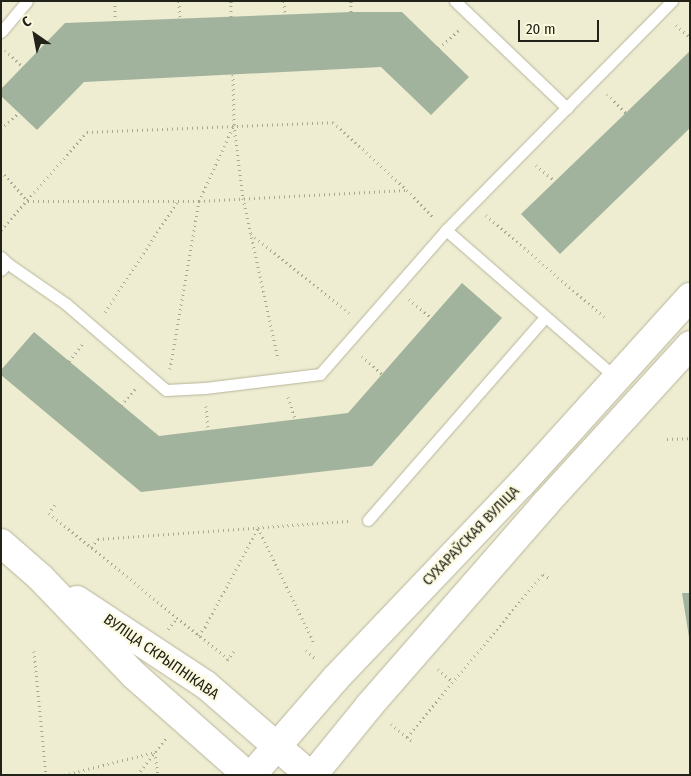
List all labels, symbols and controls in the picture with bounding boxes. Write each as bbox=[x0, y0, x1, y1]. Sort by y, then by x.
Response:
north arrow bbox=[10, 10, 60, 60]
scale bar bbox=[521, 10, 602, 42]
text: С bbox=[19, 13, 34, 31]
text: 20 m bbox=[526, 20, 556, 38]
street label: СУХАРАЎСКАЯ ВУЛІЦА bbox=[419, 482, 523, 590]
street label: ВУЛІЦА СКРЫПНІКАВА bbox=[100, 610, 222, 704]

